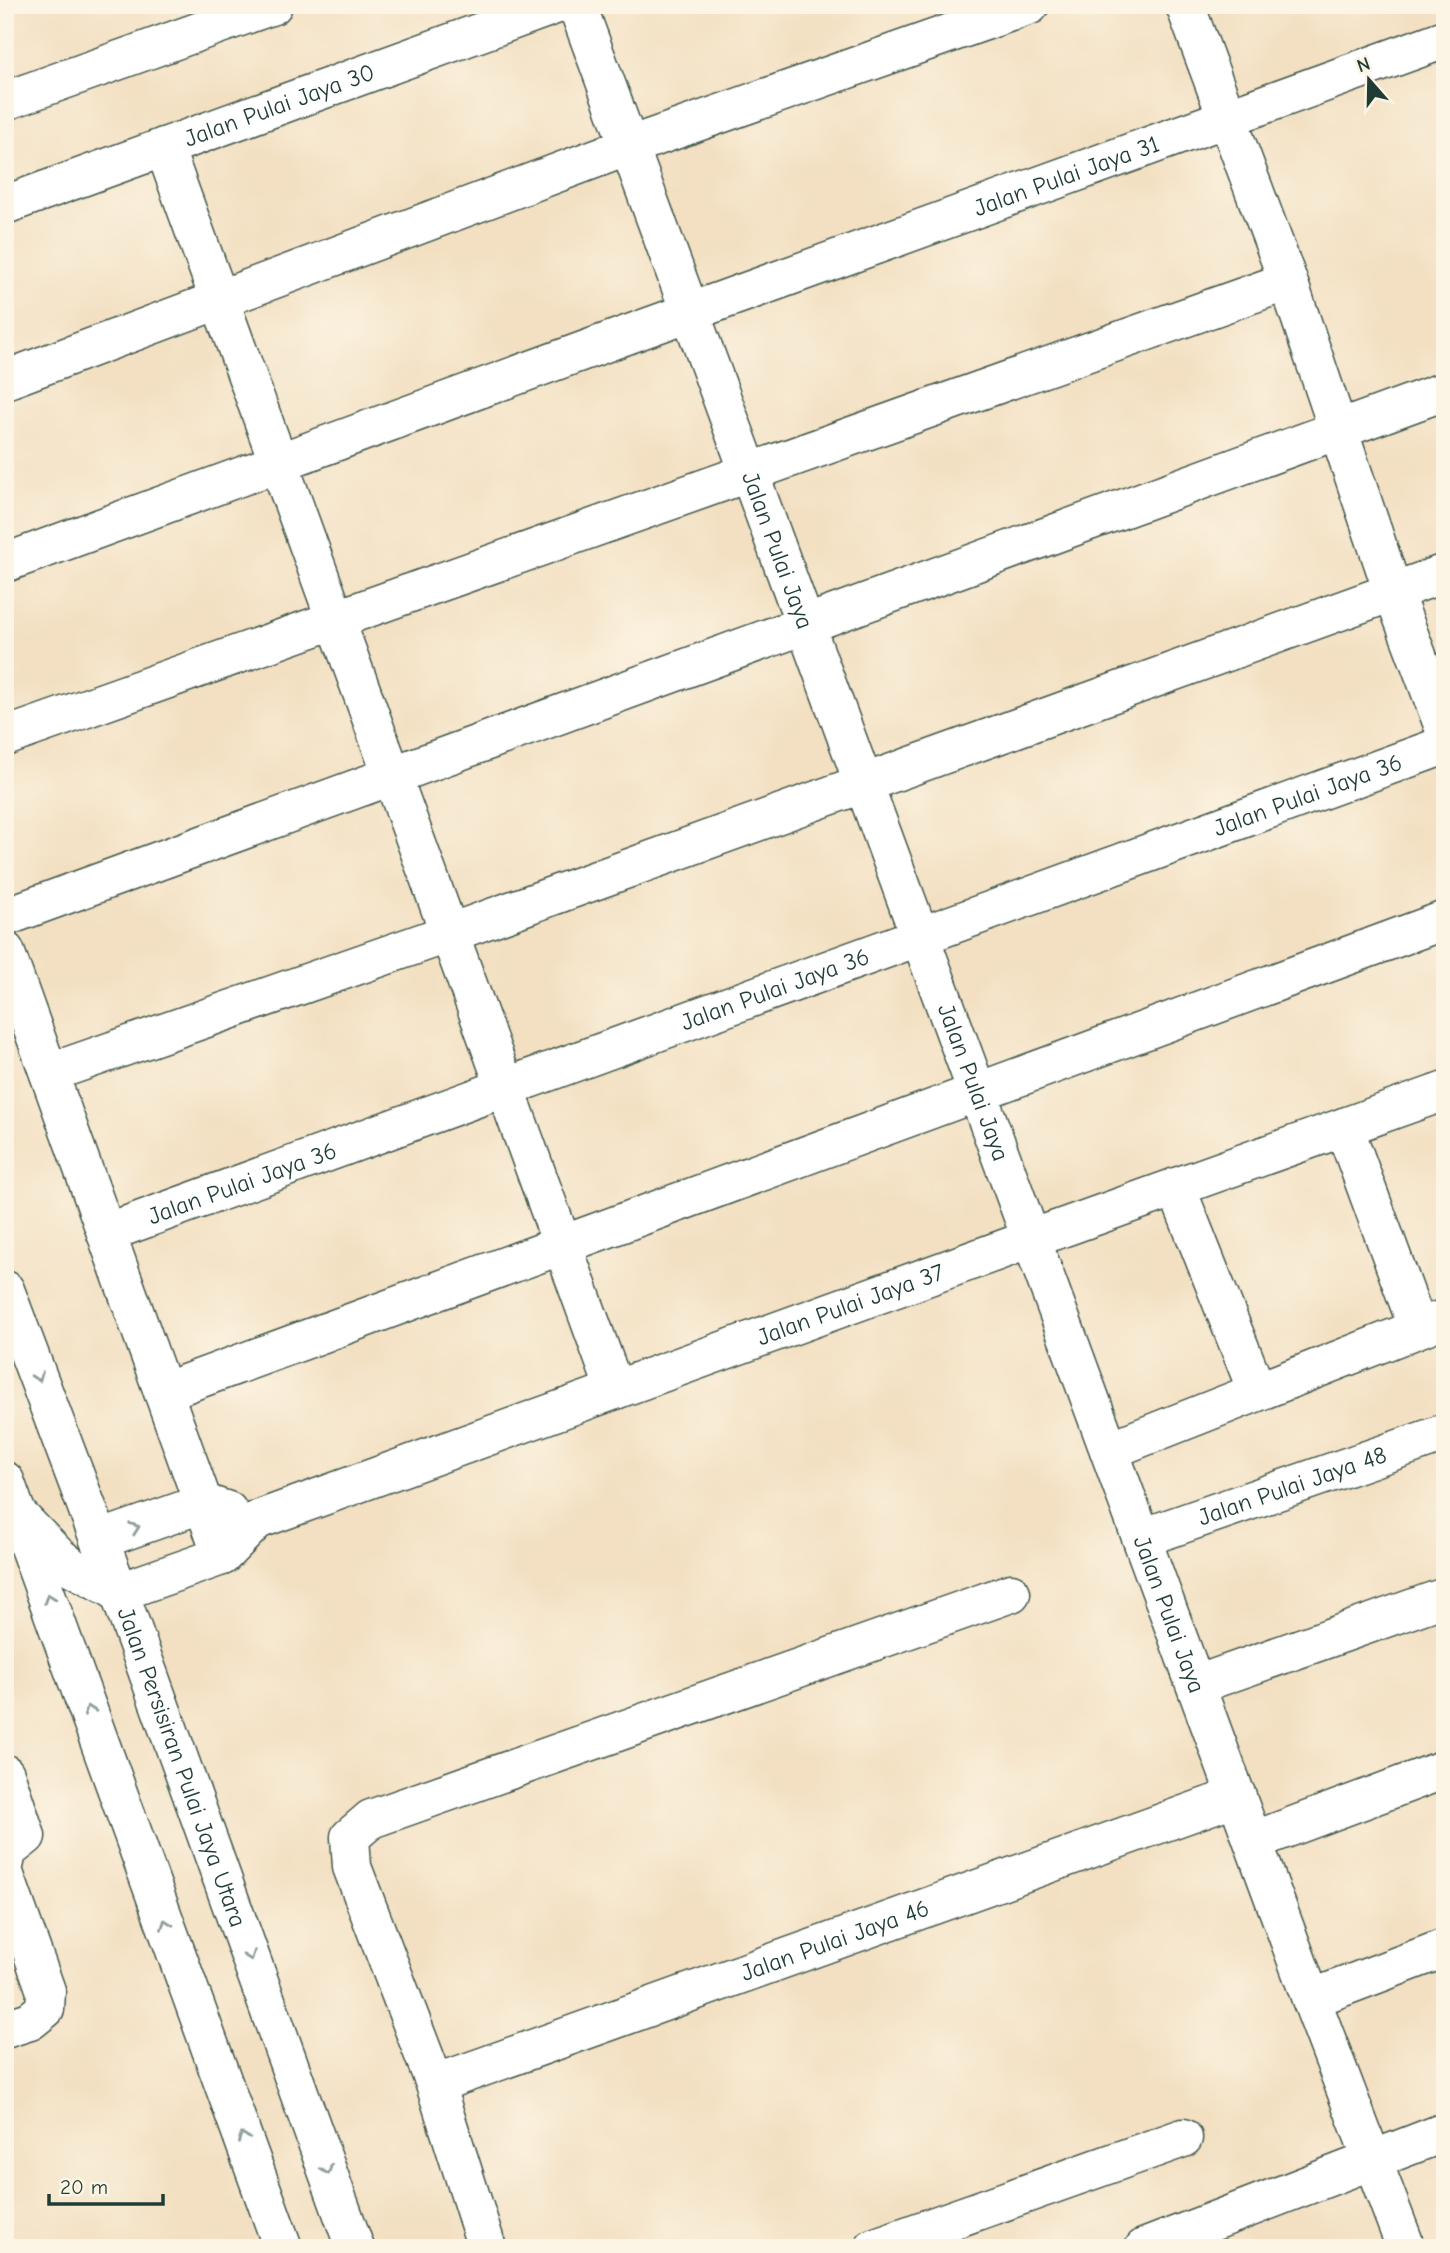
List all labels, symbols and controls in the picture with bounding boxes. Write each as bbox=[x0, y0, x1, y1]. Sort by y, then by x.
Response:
north arrow bbox=[1334, 46, 1404, 116]
text: N bbox=[1354, 53, 1373, 77]
street label: Jalan Pulai Jaya 30 bbox=[181, 58, 378, 153]
street label: Jalan Pulai Jaya 31 bbox=[970, 130, 1163, 222]
street label: Jalan Pulai Jaya bbox=[736, 468, 819, 633]
street label: Jalan Pulai Jaya 36 bbox=[1210, 748, 1406, 842]
street label: Jalan Pulai Jaya 36 bbox=[677, 942, 873, 1036]
street label: Jalan Pulai Jaya bbox=[932, 1000, 1015, 1165]
street label: Jalan Pulai Jaya 36 bbox=[144, 1136, 340, 1230]
street label: Jalan Pulai Jaya 37 bbox=[753, 1258, 948, 1351]
one-way arrow bbox=[29, 1370, 43, 1382]
street label: Jalan Pulai Jaya 48 bbox=[1194, 1440, 1390, 1531]
one-way arrow bbox=[128, 1522, 140, 1536]
street label: Jalan Pulai Jaya bbox=[1128, 1532, 1211, 1697]
one-way arrow bbox=[43, 1593, 57, 1605]
street label: Jalan Persisiran Pulai Jaya Utara bbox=[112, 1604, 252, 1931]
one-way arrow bbox=[83, 1704, 97, 1716]
street label: Jalan Pulai Jaya 46 bbox=[737, 1894, 933, 1987]
one-way arrow bbox=[160, 1918, 174, 1930]
one-way arrow bbox=[242, 1949, 256, 1961]
one-way arrow bbox=[238, 2132, 252, 2144]
scale bar bbox=[49, 2162, 163, 2206]
one-way arrow bbox=[319, 2163, 333, 2176]
text: 20 m bbox=[60, 2175, 108, 2199]

